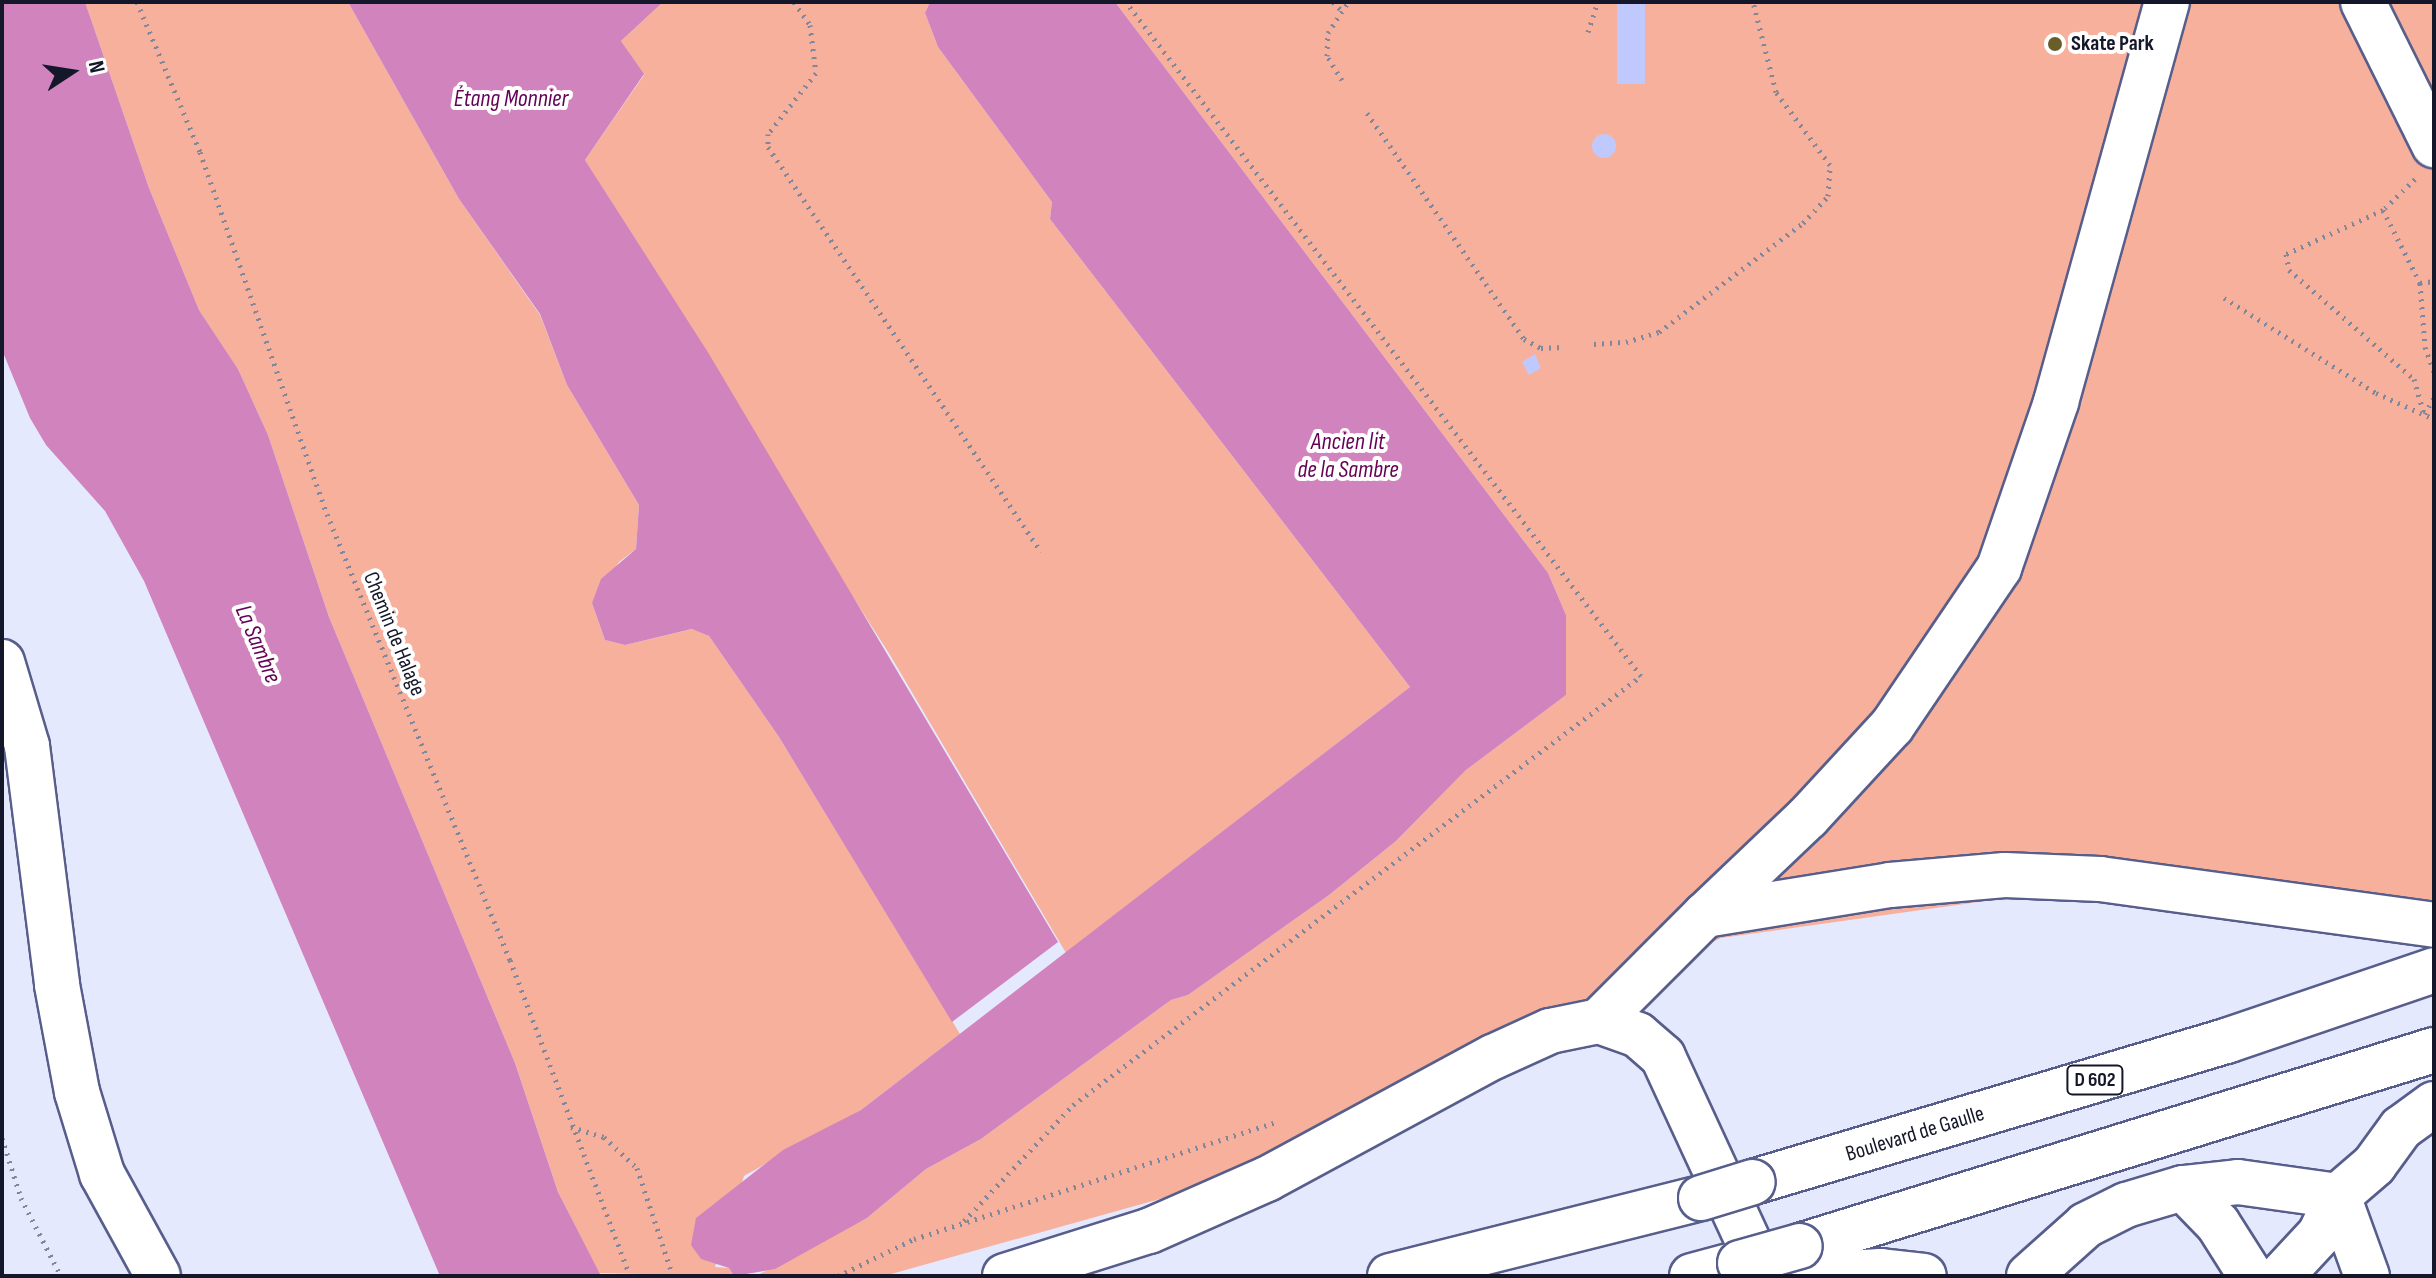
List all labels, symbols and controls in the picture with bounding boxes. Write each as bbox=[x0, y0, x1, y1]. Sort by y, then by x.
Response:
place label: Skate Park bbox=[2071, 31, 2154, 57]
north arrow bbox=[32, 32, 112, 112]
marker: Skate Park bbox=[2046, 35, 2064, 53]
text: N bbox=[82, 58, 110, 75]
water label: Étang Monnier bbox=[454, 85, 568, 113]
water label: Ancien lit de la Sambre bbox=[1297, 428, 1399, 484]
street label: Chemin de Halage bbox=[357, 568, 431, 700]
water label: La Sambre bbox=[229, 601, 287, 687]
road number: D 602 bbox=[2065, 1064, 2125, 1096]
street label: Boulevard de Gaulle bbox=[1843, 1100, 1987, 1168]

